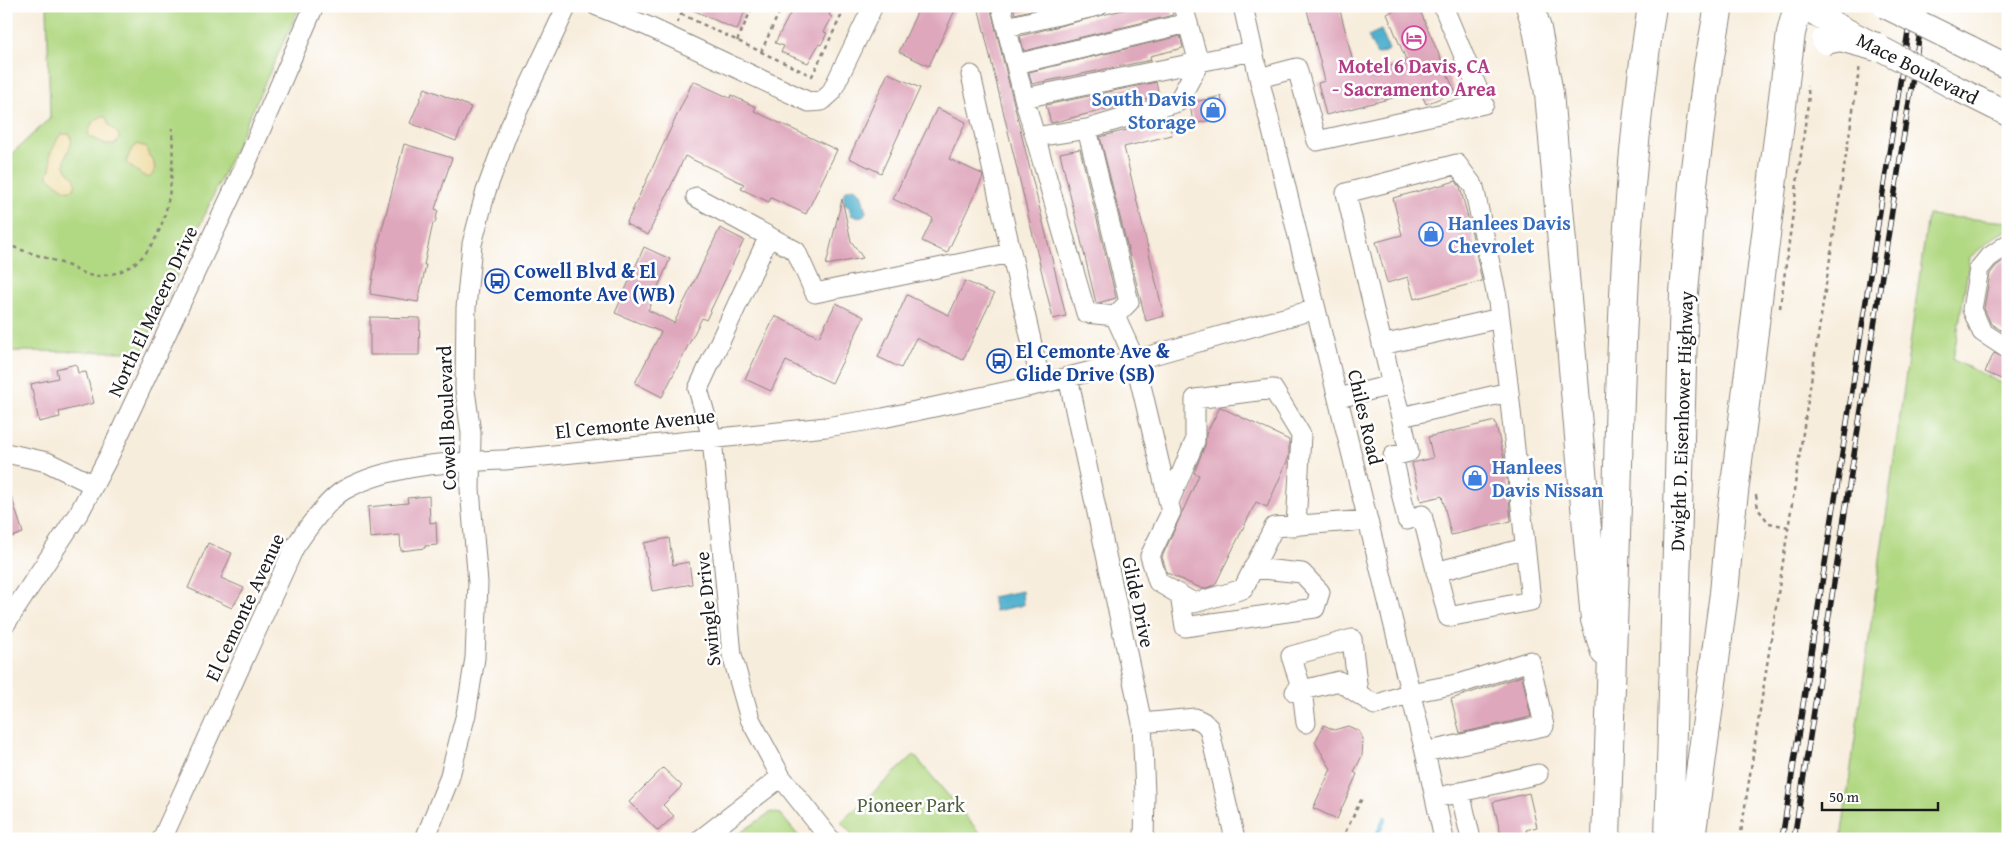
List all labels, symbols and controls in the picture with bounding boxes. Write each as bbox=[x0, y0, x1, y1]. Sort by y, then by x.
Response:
hotel icon: Motel 6 Davis, CA - Sacramento Area bbox=[1401, 25, 1427, 51]
street label: Mace Boulevard bbox=[1852, 25, 1984, 111]
place label: Motel 6 Davis, CA - Sacramento Area bbox=[1332, 51, 1497, 103]
place label: South Davis Storage bbox=[1092, 84, 1196, 136]
shop icon: South Davis Storage bbox=[1200, 97, 1226, 123]
place label: Hanlees Davis Chevrolet bbox=[1448, 208, 1571, 260]
street label: North El Macero Drive bbox=[100, 221, 204, 401]
shop icon: Hanlees Davis Chevrolet bbox=[1418, 221, 1444, 247]
place label: Cowell Blvd & El Cemonte Ave (WB) bbox=[514, 256, 675, 308]
bus stop icon: Cowell Blvd & El Cemonte Ave (WB) bbox=[484, 268, 510, 294]
street label: Dwight D. Eisenhower Highway bbox=[1662, 290, 1700, 552]
place label: El Cemonte Ave & Glide Drive (SB) bbox=[1016, 336, 1171, 388]
street label: Cowell Boulevard bbox=[429, 345, 463, 491]
bus stop icon: El Cemonte Ave & Glide Drive (SB) bbox=[986, 348, 1012, 374]
street label: Chiles Road bbox=[1341, 367, 1391, 468]
street label: El Cemonte Avenue bbox=[554, 400, 716, 446]
place label: Hanlees Davis Nissan bbox=[1492, 452, 1603, 504]
shop icon: Hanlees Davis Nissan bbox=[1462, 465, 1488, 491]
street label: El Cemonte Avenue bbox=[197, 528, 291, 686]
street label: Swingle Drive bbox=[687, 550, 727, 668]
street label: Glide Drive bbox=[1115, 554, 1163, 650]
scale bar bbox=[1822, 780, 1938, 812]
text: 50 m bbox=[1829, 786, 1860, 807]
park label: Pioneer Park bbox=[857, 790, 966, 819]

